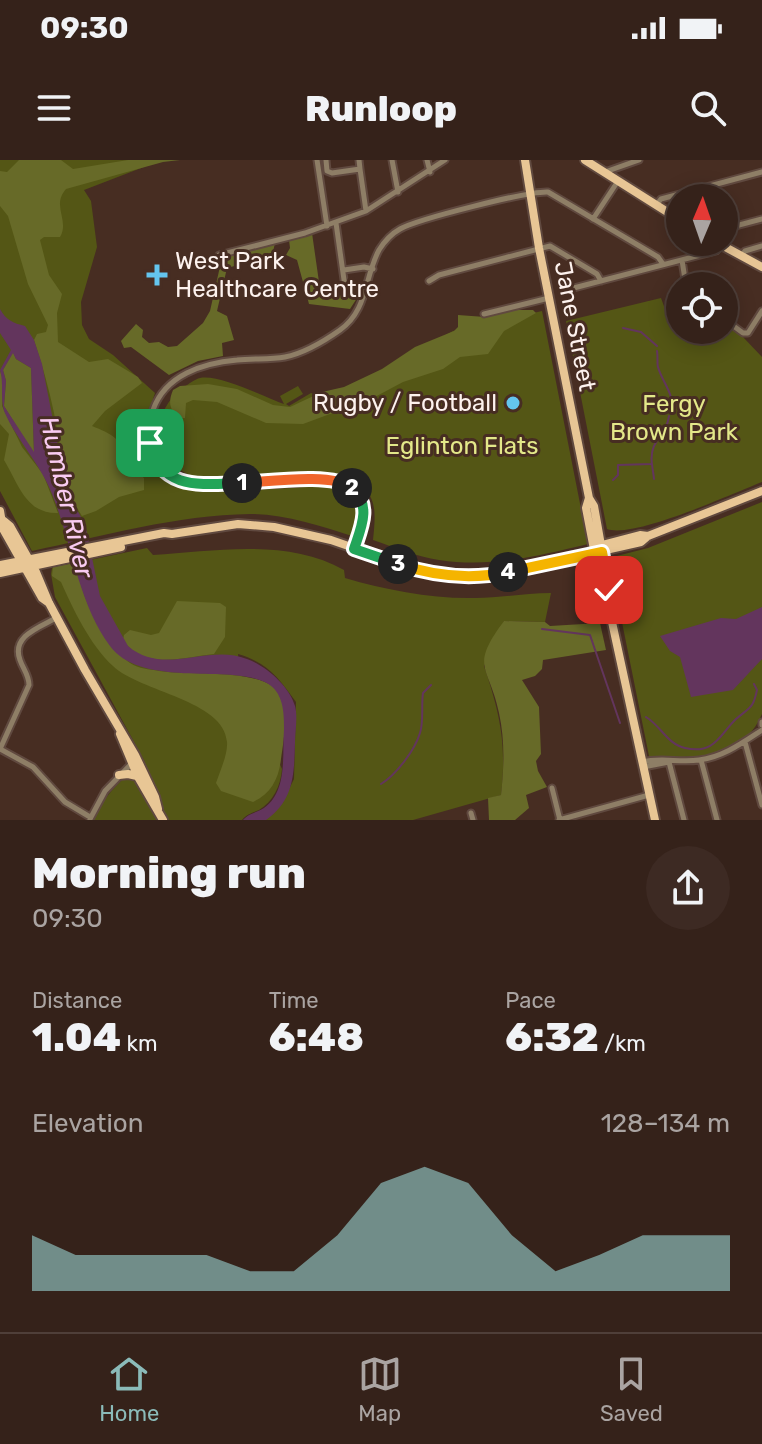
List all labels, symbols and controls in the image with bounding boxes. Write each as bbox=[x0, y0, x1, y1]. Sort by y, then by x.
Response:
text: 09:30 bbox=[40, 10, 129, 46]
icon: menu bbox=[32, 86, 76, 130]
icon: search bbox=[686, 86, 730, 130]
text: Runloop bbox=[305, 87, 457, 130]
north arrow bbox=[666, 184, 738, 256]
map controls bbox=[666, 184, 738, 344]
place label: West Park Healthcare Centre bbox=[175, 247, 379, 303]
street label: Jane Street bbox=[549, 259, 601, 393]
marker: West Park Healthcare Centre bbox=[146, 264, 168, 286]
button: locate bbox=[666, 272, 738, 344]
place label: Rugby / Football bbox=[313, 389, 497, 417]
park label: Fergy Brown Park bbox=[610, 390, 739, 446]
marker: Rugby / Football bbox=[504, 394, 522, 412]
pin bbox=[116, 409, 184, 477]
water label: Humber River bbox=[33, 413, 100, 582]
icon: arrive bbox=[128, 421, 172, 465]
park label: Eglinton Flats bbox=[386, 432, 538, 460]
pin: 1 bbox=[222, 463, 262, 503]
pin: 2 bbox=[332, 468, 372, 508]
text: 1 bbox=[237, 469, 247, 496]
text: 2 bbox=[345, 474, 359, 501]
pin: 3 bbox=[378, 544, 418, 584]
text: 3 bbox=[391, 550, 405, 577]
pin: 4 bbox=[488, 552, 528, 592]
pin bbox=[575, 556, 643, 624]
text: 4 bbox=[500, 558, 516, 585]
icon: check bbox=[587, 568, 631, 612]
button: share bbox=[646, 846, 730, 930]
text: Morning run bbox=[32, 847, 306, 899]
text: 09:30 bbox=[32, 903, 103, 934]
text: Distance bbox=[32, 987, 122, 1014]
text: Time bbox=[269, 987, 319, 1014]
text: Pace bbox=[505, 987, 556, 1014]
text: 1.04 bbox=[32, 1014, 121, 1061]
text: 6:48 bbox=[269, 1014, 364, 1061]
text: 6:32 bbox=[505, 1014, 599, 1061]
text: km bbox=[121, 1030, 158, 1057]
text: /km bbox=[599, 1030, 646, 1057]
text: Elevation bbox=[32, 1108, 143, 1139]
text: 128–134 m bbox=[601, 1108, 730, 1139]
tab: Home bbox=[99, 1352, 159, 1427]
tab: Map bbox=[358, 1352, 402, 1427]
tab: Saved bbox=[600, 1352, 663, 1427]

